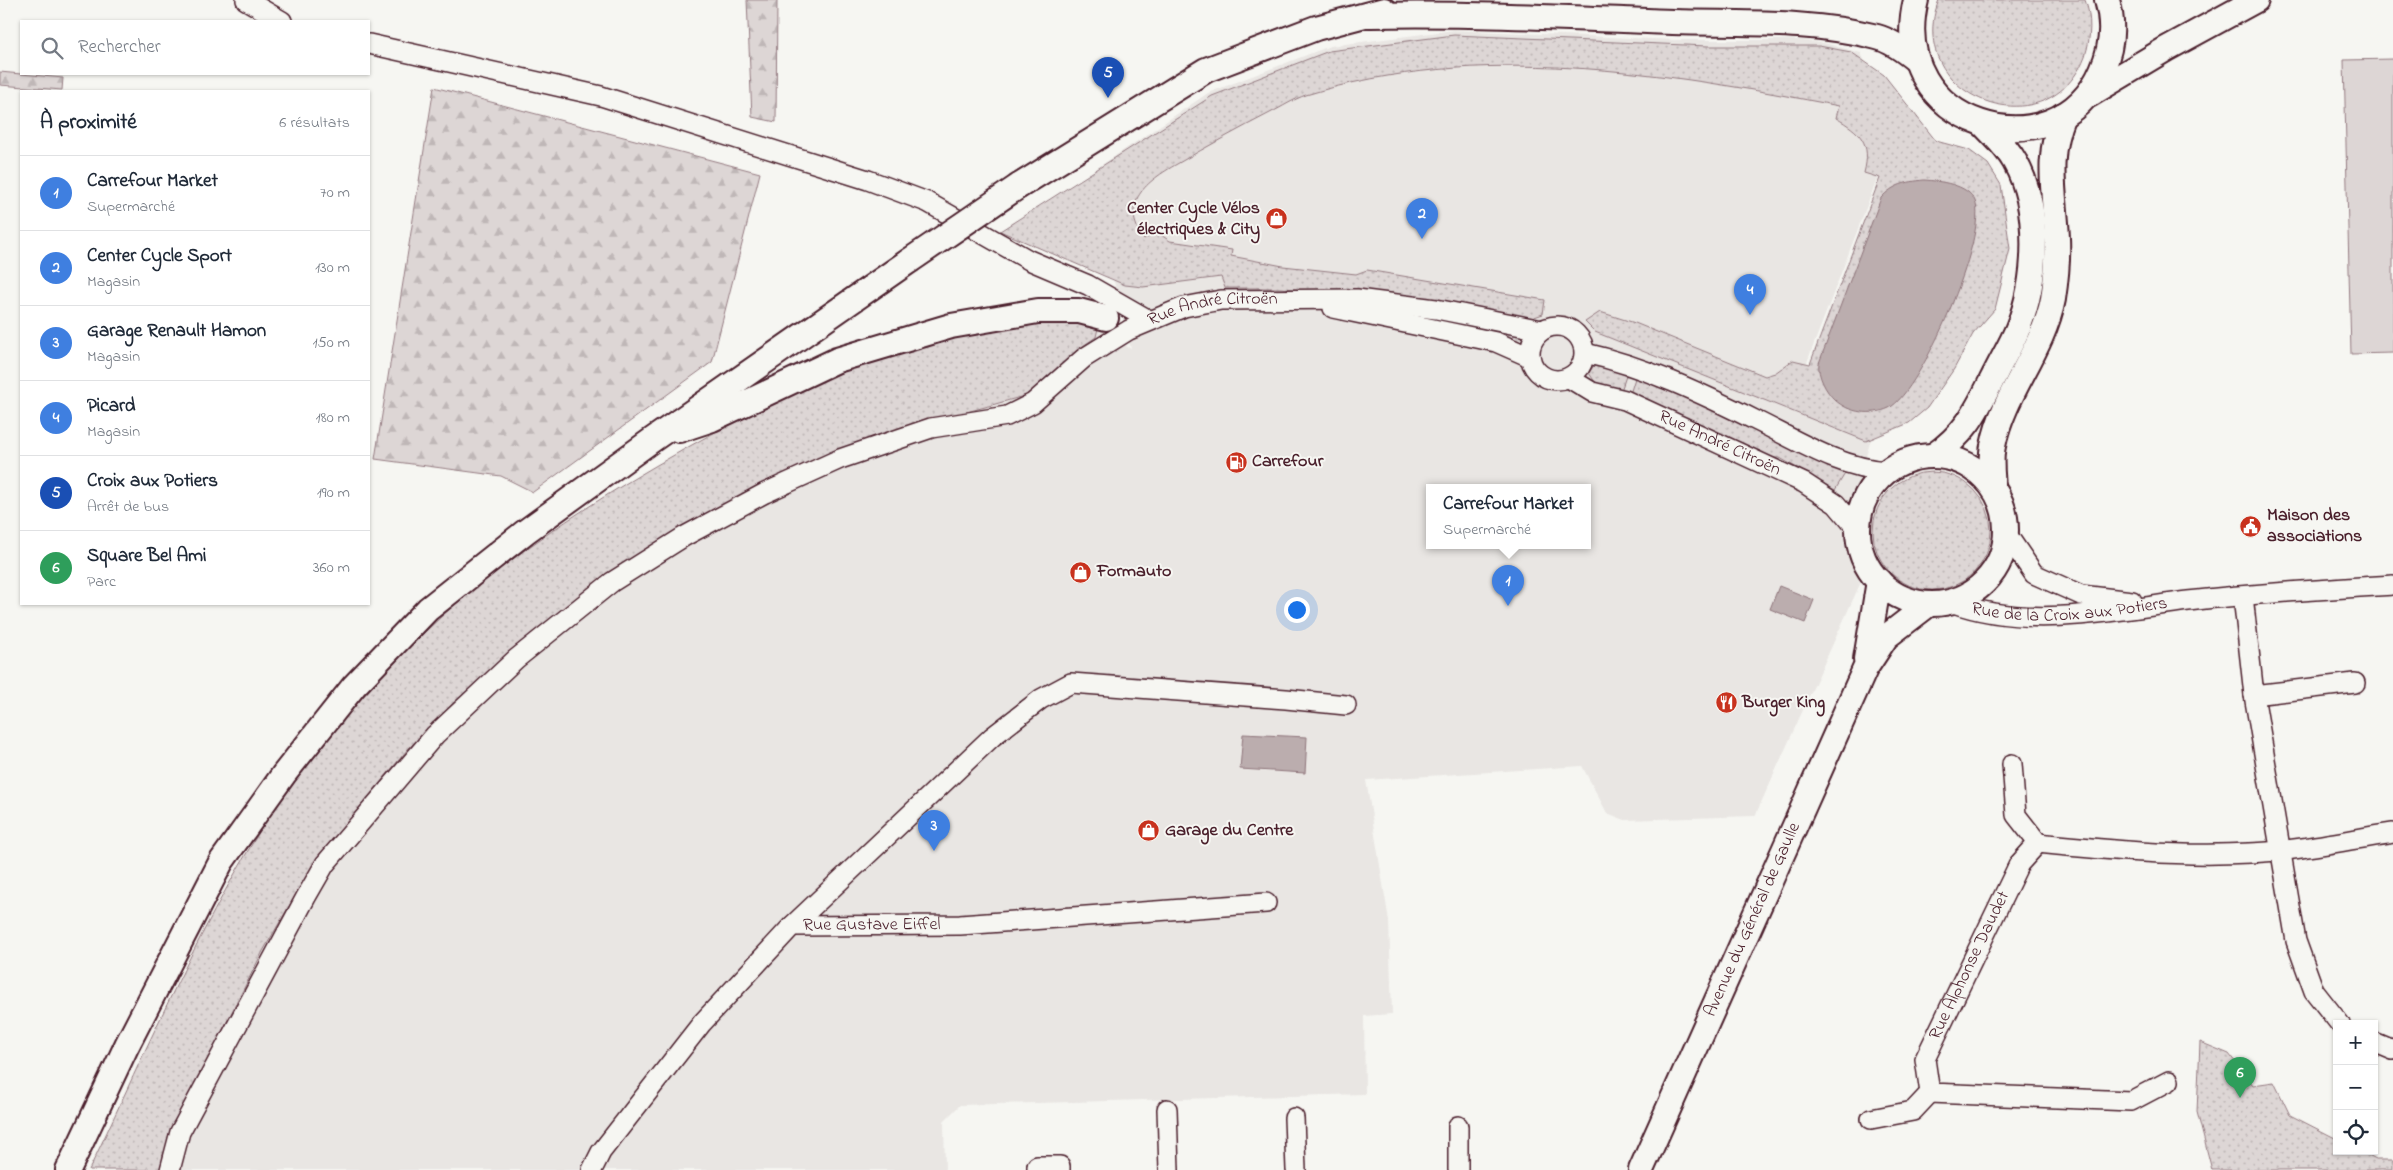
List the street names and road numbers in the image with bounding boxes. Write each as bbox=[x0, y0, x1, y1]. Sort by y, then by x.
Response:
street label: Rue André Citroën bbox=[1144, 287, 1278, 334]
street label: Rue André Citroën bbox=[1654, 404, 1785, 483]
street label: Rue de la Croix aux Potiers bbox=[1969, 591, 2169, 630]
street label: Avenue du Général de Gaulle bbox=[1698, 818, 1808, 1021]
street label: Rue Alphonse Daudet bbox=[1923, 887, 2017, 1044]
street label: Rue Gustave Eiffel bbox=[803, 912, 941, 939]

